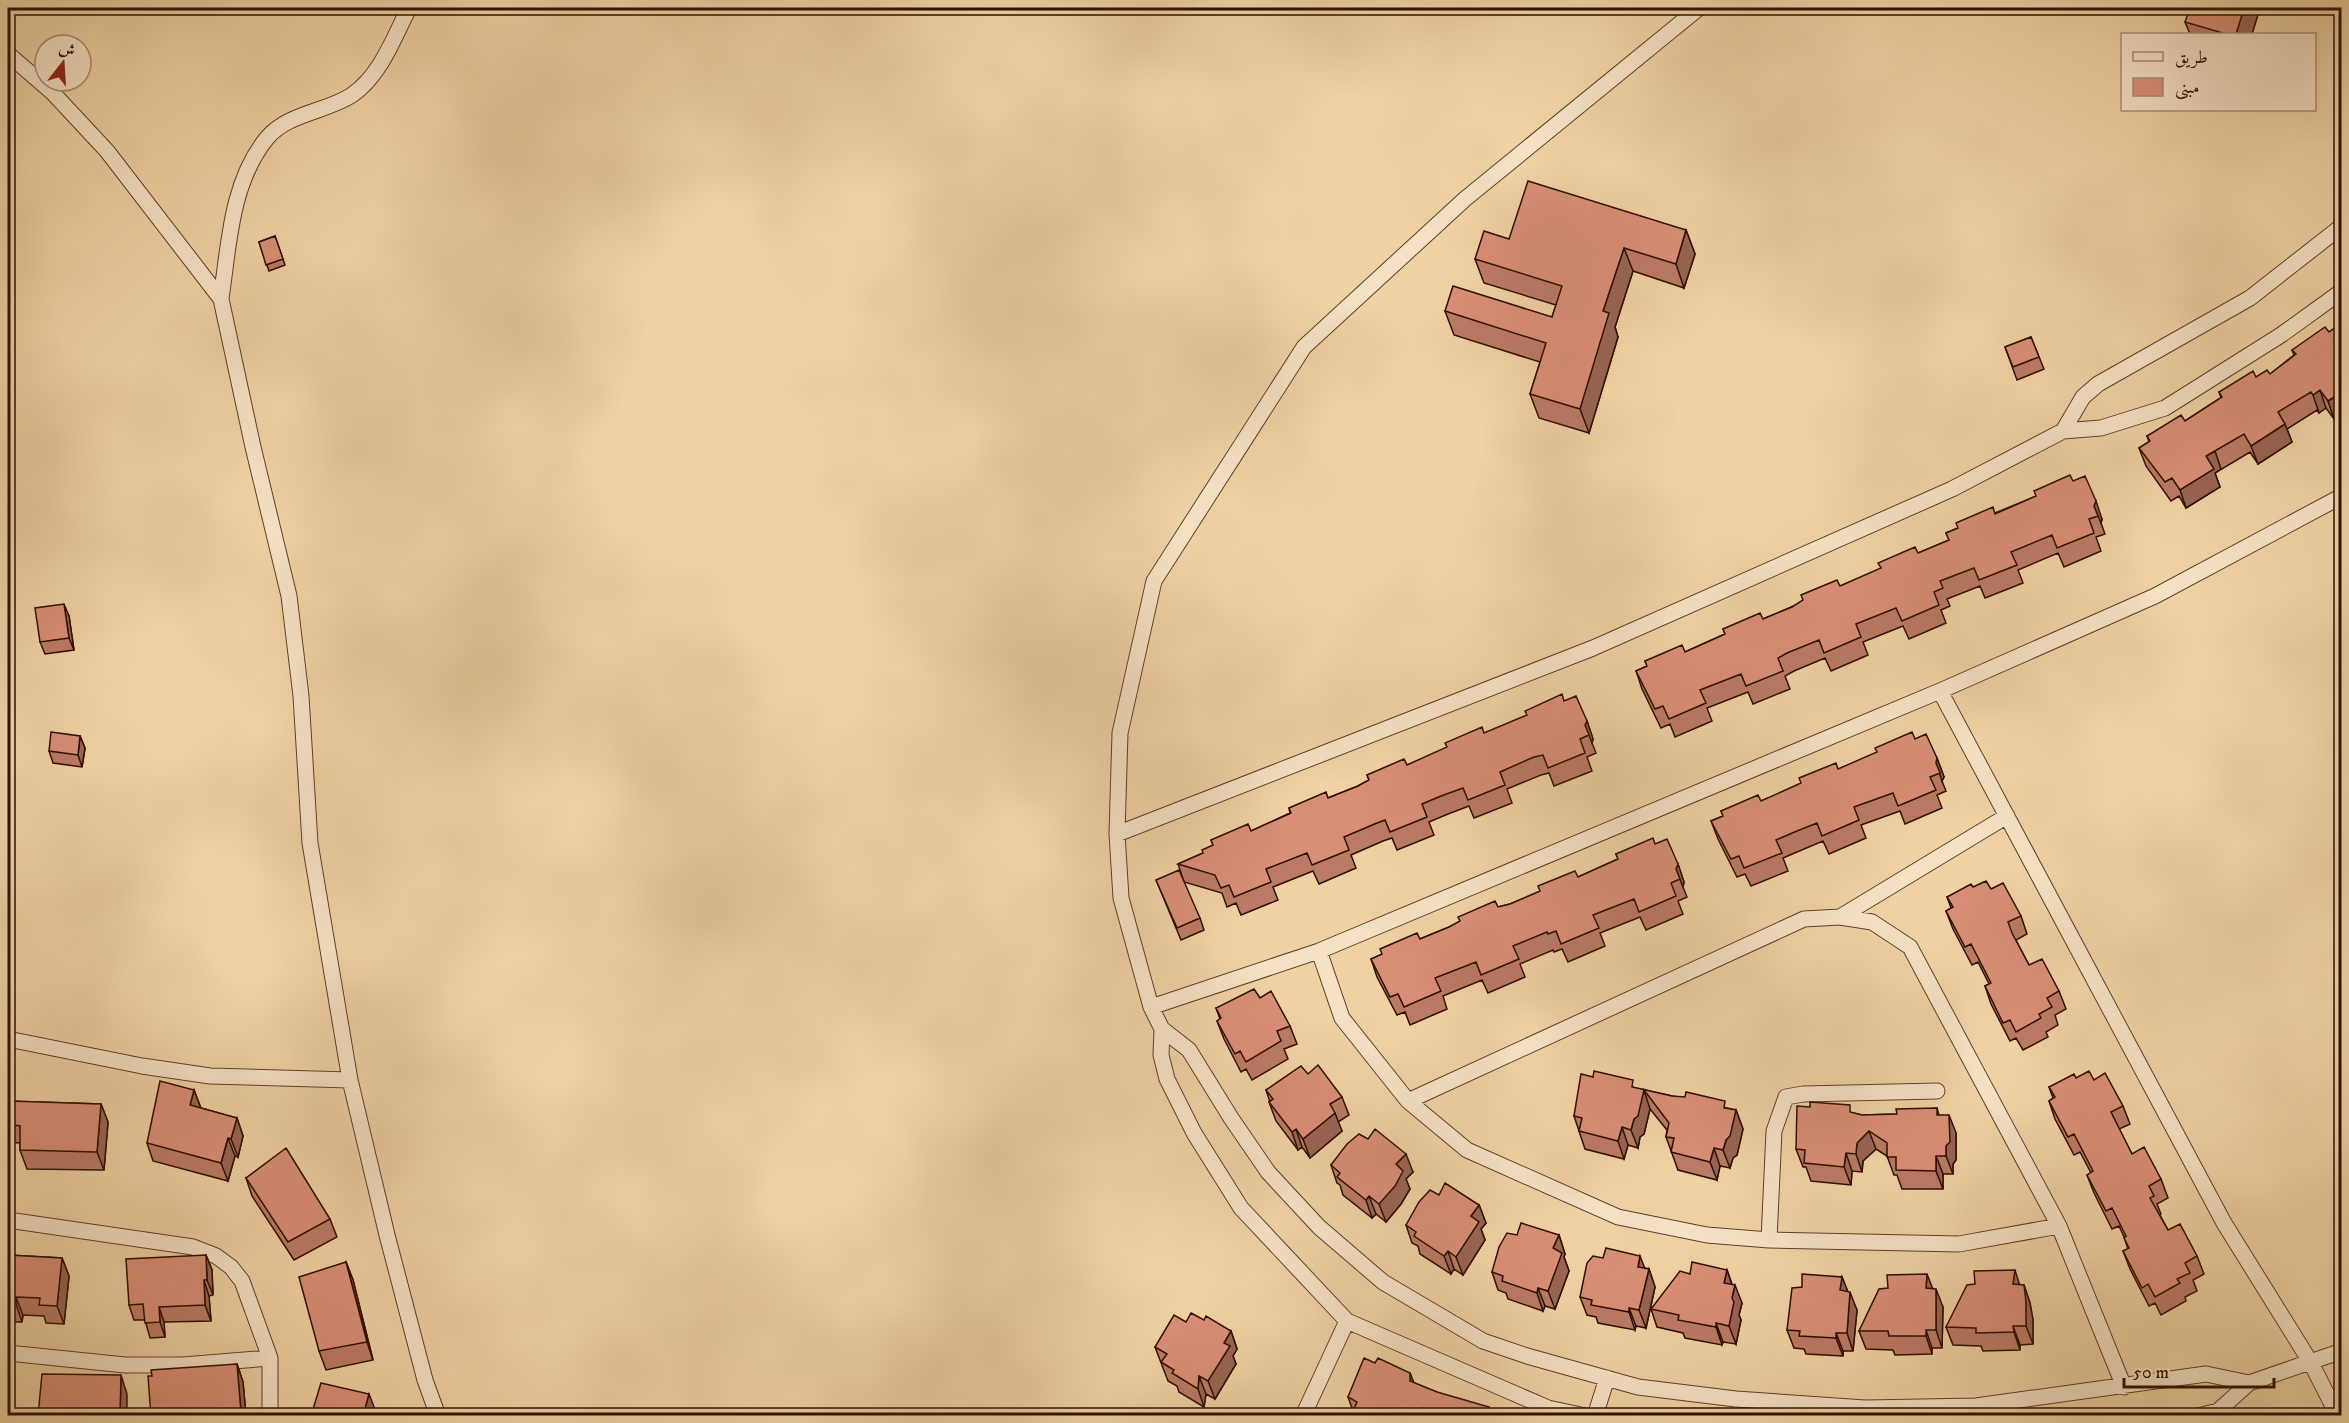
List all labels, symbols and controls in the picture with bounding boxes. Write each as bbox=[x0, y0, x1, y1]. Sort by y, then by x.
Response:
north arrow bbox=[33, 33, 93, 93]
legend bbox=[2121, 33, 2316, 111]
text: ش bbox=[57, 38, 78, 61]
text: طريق bbox=[2175, 47, 2208, 69]
text: مبنى bbox=[2175, 77, 2200, 100]
scale bar bbox=[2124, 1351, 2274, 1389]
text: 50 m bbox=[2133, 1362, 2169, 1384]

